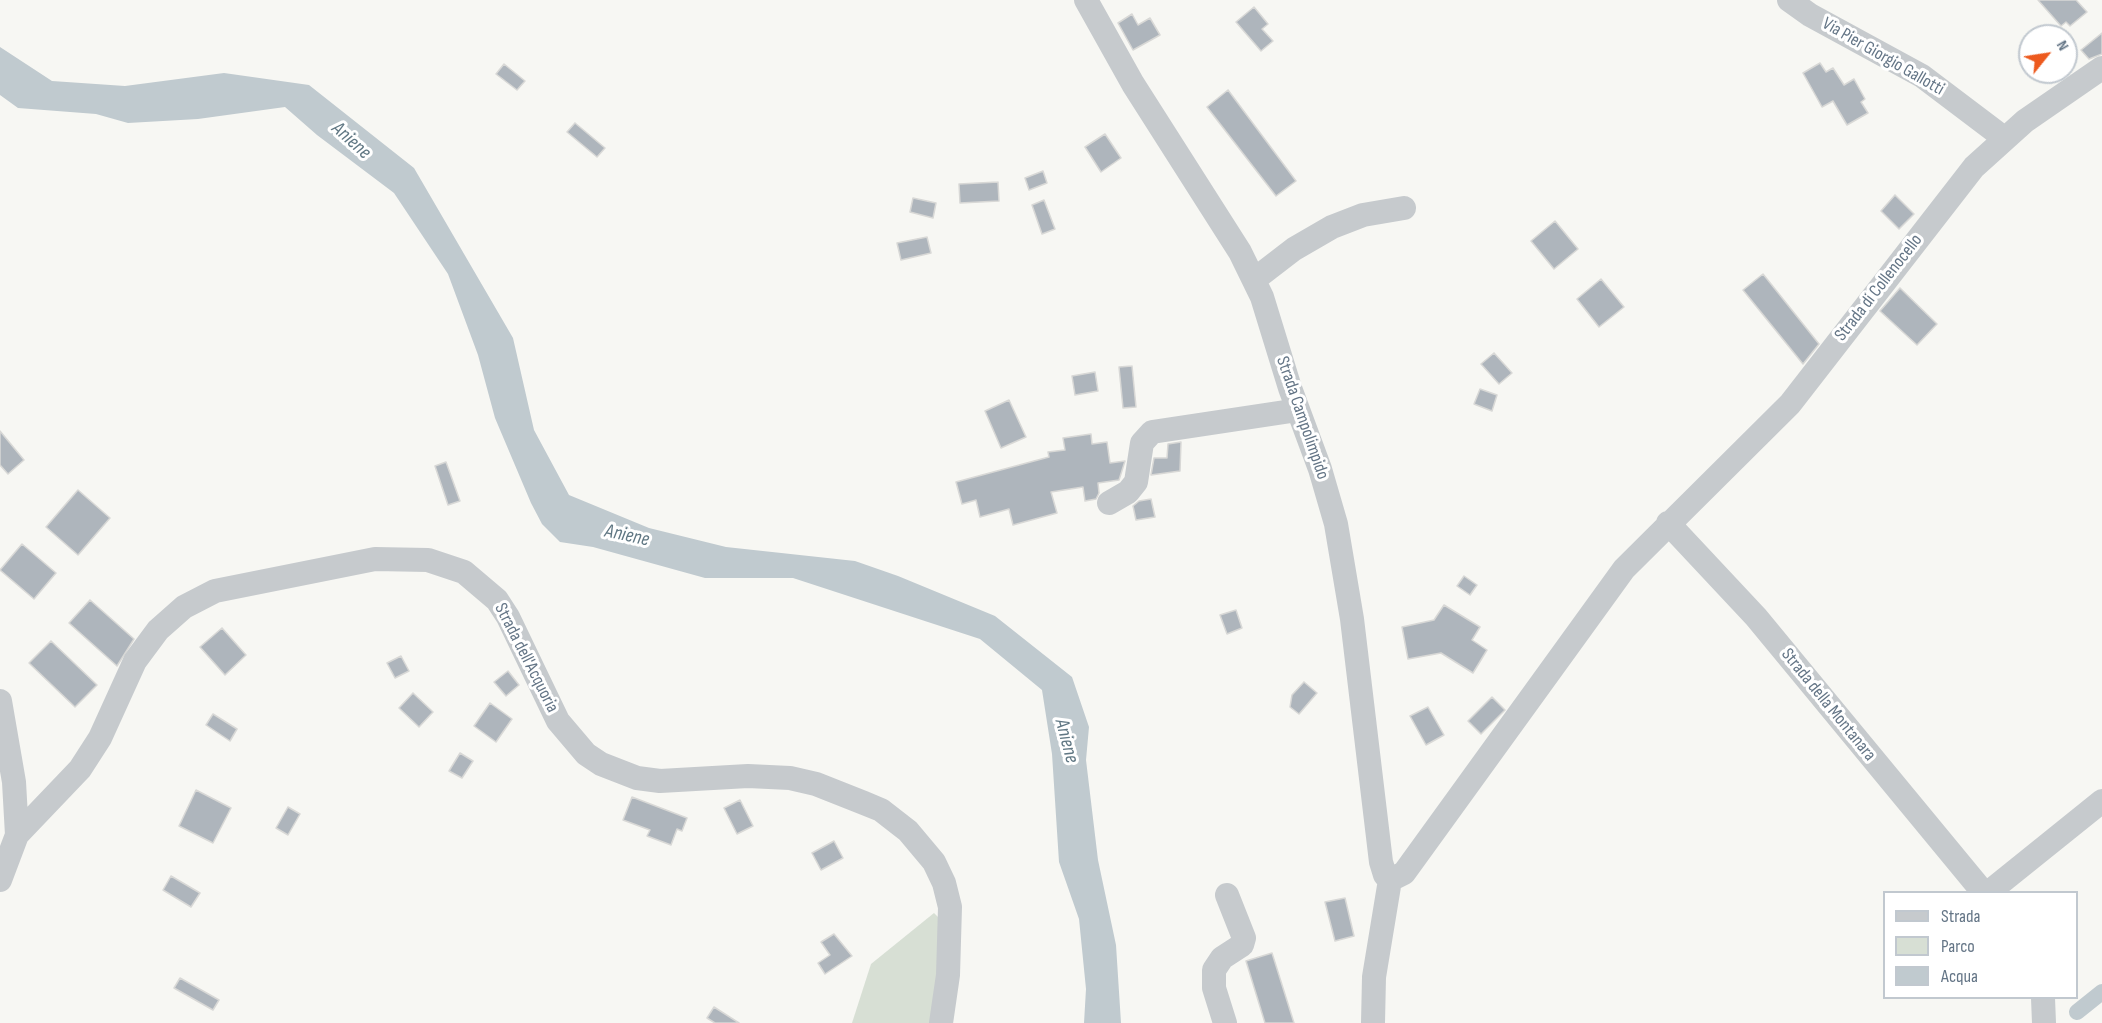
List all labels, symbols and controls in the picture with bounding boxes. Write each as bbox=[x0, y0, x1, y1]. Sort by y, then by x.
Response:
street label: Via Pier Giorgio Gallotti bbox=[1818, 13, 1948, 101]
north arrow bbox=[2018, 24, 2078, 84]
text: N bbox=[2052, 37, 2073, 54]
water label: Aniene bbox=[326, 117, 376, 165]
street label: Strada di Collenocello bbox=[1831, 230, 1927, 346]
street label: Strada Campolimpido bbox=[1271, 354, 1333, 482]
water label: Aniene bbox=[603, 520, 651, 552]
street label: Strada dell'Acquoria bbox=[489, 600, 563, 716]
street label: Strada della Montanara bbox=[1776, 644, 1880, 766]
water label: Aniene bbox=[1049, 716, 1083, 766]
legend bbox=[1883, 891, 2078, 999]
text: Strada bbox=[1941, 906, 1980, 927]
text: Parco bbox=[1941, 936, 1975, 957]
text: Acqua bbox=[1941, 966, 1978, 987]

